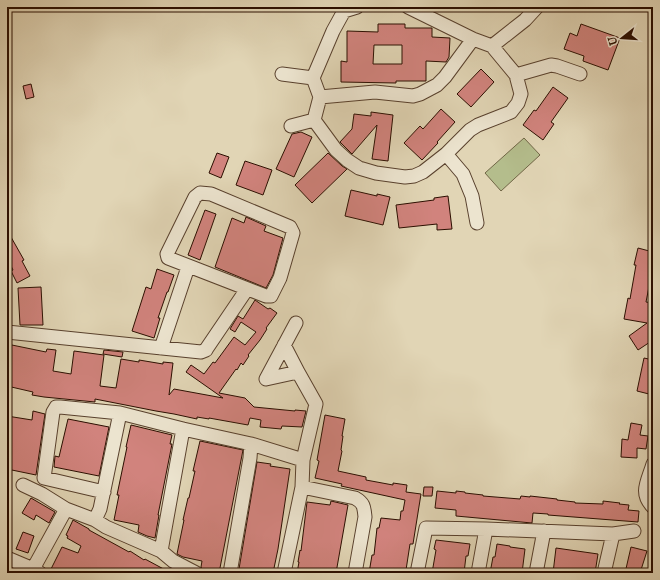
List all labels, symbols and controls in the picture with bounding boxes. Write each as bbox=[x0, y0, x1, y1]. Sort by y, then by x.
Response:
north arrow bbox=[602, 18, 642, 58]
text: U bbox=[605, 34, 620, 47]

